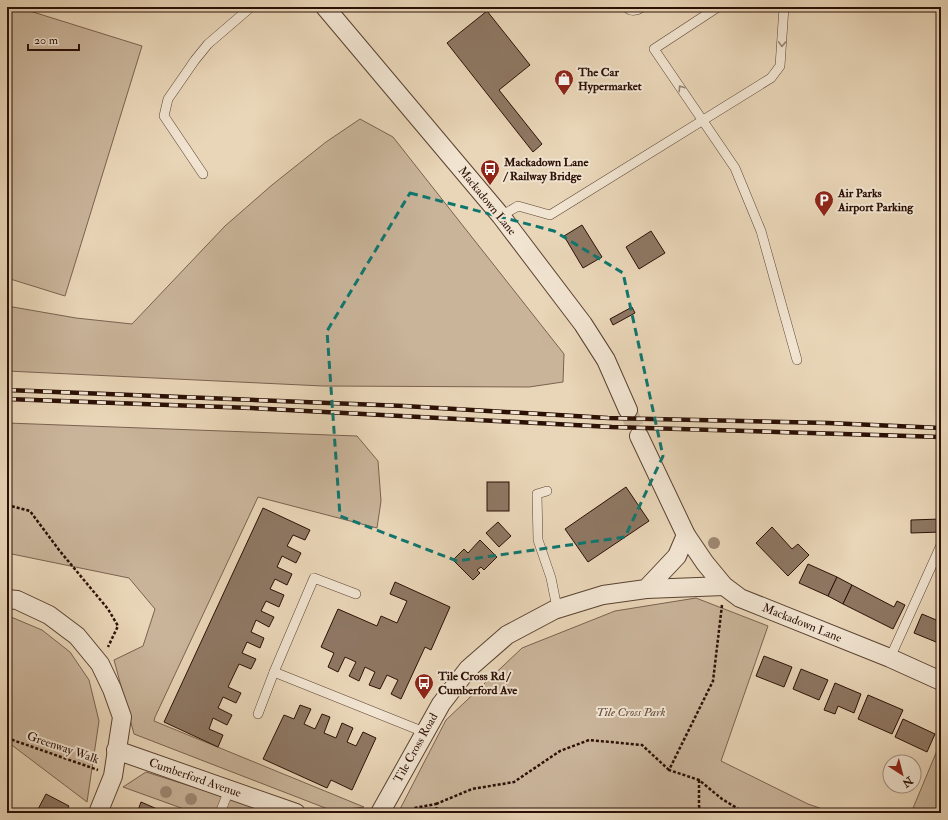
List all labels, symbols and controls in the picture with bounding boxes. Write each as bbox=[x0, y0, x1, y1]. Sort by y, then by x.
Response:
scale bar bbox=[28, 26, 79, 52]
text: 20 m bbox=[34, 33, 59, 48]
one-way arrow bbox=[778, 41, 787, 47]
place label: The Car Hypermarket bbox=[577, 65, 642, 94]
shop icon: The Car Hypermarket bbox=[553, 68, 575, 96]
one-way arrow bbox=[678, 85, 686, 92]
place label: Mackadown Lane / Railway Bridge bbox=[503, 155, 589, 184]
bus stop icon: Mackadown Lane / Railway Bridge bbox=[479, 158, 501, 186]
street label: Mackadown Lane bbox=[455, 163, 519, 239]
place label: Air Parks Airport Parking bbox=[837, 186, 914, 215]
parking icon: Air Parks Airport Parking bbox=[813, 189, 835, 217]
street label: Mackadown Lane bbox=[760, 600, 844, 646]
place label: Tile Cross Rd / Cumberford Ave bbox=[437, 669, 518, 698]
bus stop icon: Tile Cross Rd / Cumberford Ave bbox=[413, 672, 435, 700]
park label: Tile Cross Park bbox=[596, 705, 666, 720]
street label: Tile Cross Road bbox=[391, 711, 441, 785]
street label: Greenway Walk bbox=[25, 729, 101, 767]
north arrow bbox=[882, 754, 922, 794]
street label: Cumberford Avenue bbox=[147, 755, 243, 801]
text: N bbox=[899, 773, 916, 791]

